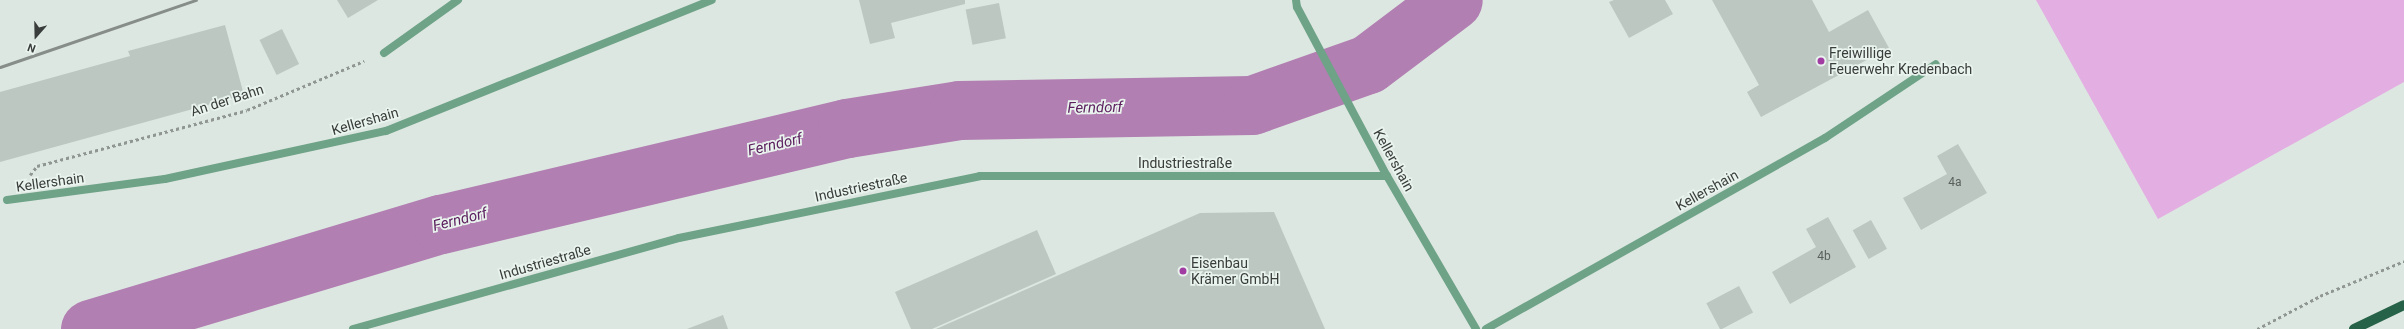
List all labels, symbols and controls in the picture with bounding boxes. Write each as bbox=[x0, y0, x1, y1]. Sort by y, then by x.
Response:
north arrow bbox=[16, 16, 56, 56]
text: N bbox=[26, 40, 38, 55]
place label: Freiwillige Feuerwehr Kredenbach bbox=[1829, 45, 1972, 78]
marker: Freiwillige Feuerwehr Kredenbach bbox=[1816, 56, 1826, 66]
street label: An der Bahn bbox=[188, 80, 266, 120]
water label: Ferndorf bbox=[1067, 99, 1123, 117]
street label: Kellershain bbox=[330, 103, 400, 139]
street label: Kellershain bbox=[1370, 126, 1418, 194]
water label: Ferndorf bbox=[746, 130, 804, 160]
street label: Industriestraße bbox=[1138, 155, 1232, 171]
street label: Kellershain bbox=[1673, 166, 1741, 214]
street label: Kellershain bbox=[15, 169, 85, 195]
street label: Industriestraße bbox=[813, 169, 909, 205]
house number: 4a bbox=[1948, 176, 1962, 190]
water label: Ferndorf bbox=[431, 205, 489, 235]
street label: Industriestraße bbox=[497, 241, 593, 283]
house number: 4b bbox=[1817, 250, 1831, 264]
place label: Eisenbau Krämer GmbH bbox=[1191, 255, 1279, 288]
marker: Eisenbau Krämer GmbH bbox=[1178, 266, 1188, 276]

